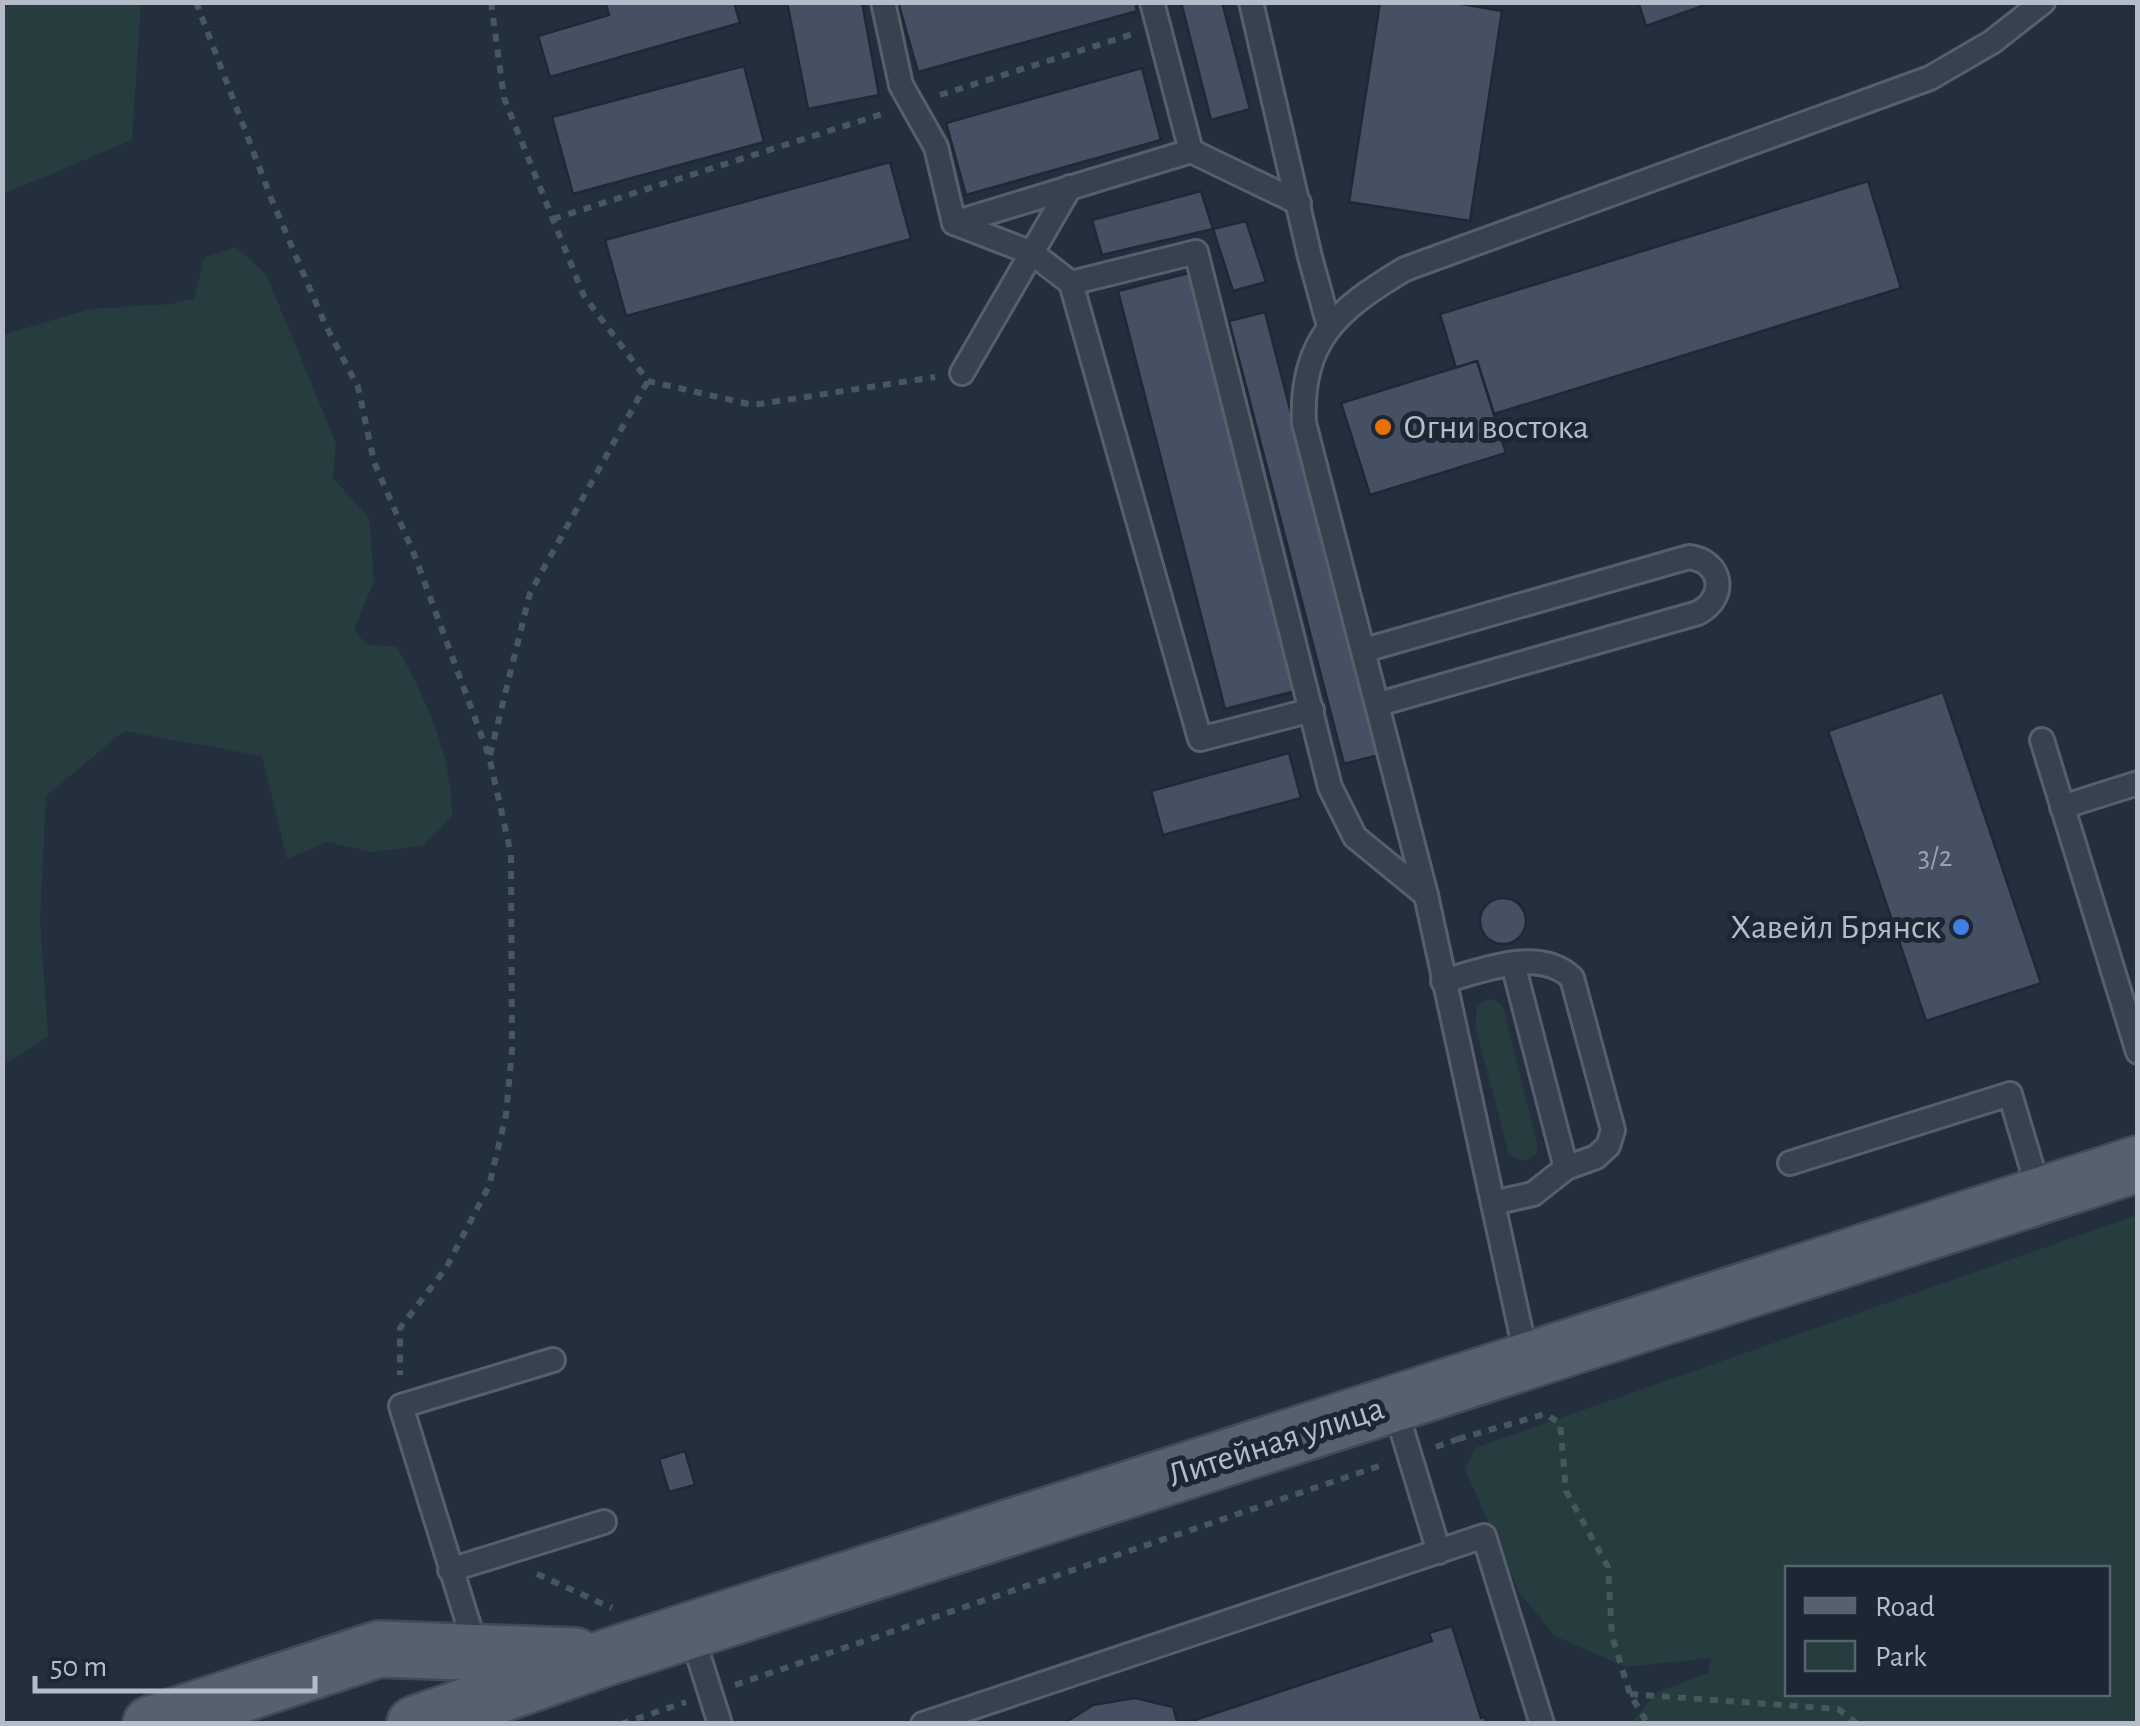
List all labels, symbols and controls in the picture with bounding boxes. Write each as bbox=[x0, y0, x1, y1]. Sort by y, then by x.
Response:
place label: Огни востока bbox=[1403, 410, 1589, 445]
marker: Огни востока bbox=[1372, 416, 1394, 438]
house number: 3/2 bbox=[1918, 842, 1952, 872]
place label: Хавейл Брянск bbox=[1731, 910, 1941, 945]
marker: Хавейл Брянск bbox=[1950, 916, 1972, 938]
street label: Литейная улица bbox=[1164, 1391, 1388, 1493]
legend bbox=[1785, 1566, 2110, 1696]
text: Road bbox=[1875, 1592, 1935, 1622]
scale bar bbox=[35, 1631, 315, 1693]
text: Park bbox=[1875, 1642, 1927, 1672]
text: 50 m bbox=[50, 1652, 107, 1682]

